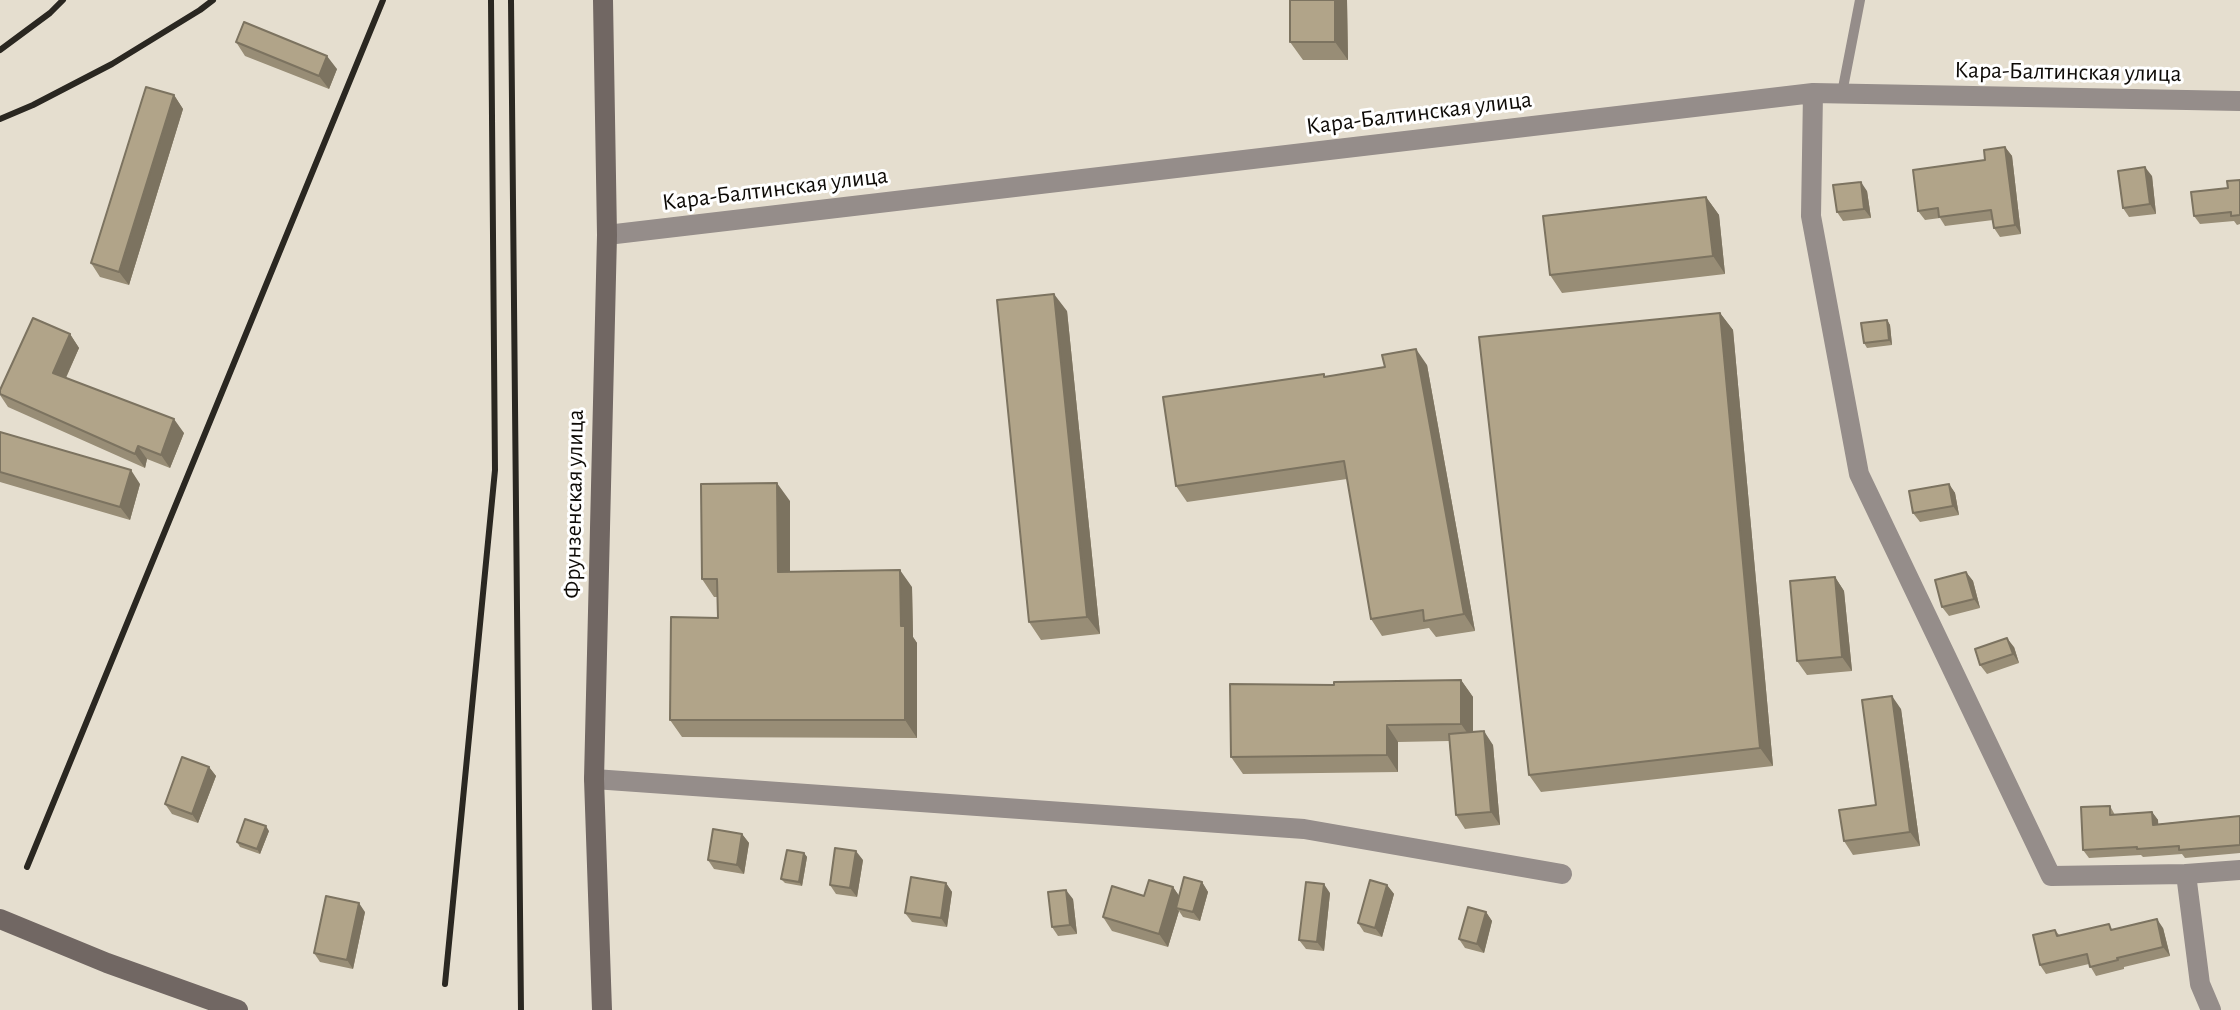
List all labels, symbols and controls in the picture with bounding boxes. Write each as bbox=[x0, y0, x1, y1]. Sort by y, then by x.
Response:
street label: Кара-Балтинская улица bbox=[1954, 56, 2182, 88]
street label: Кара-Балтинская улица bbox=[1304, 85, 1534, 141]
street label: Кара-Балтинская улица bbox=[660, 161, 890, 217]
street label: Фрунзенская улица bbox=[558, 409, 590, 599]

